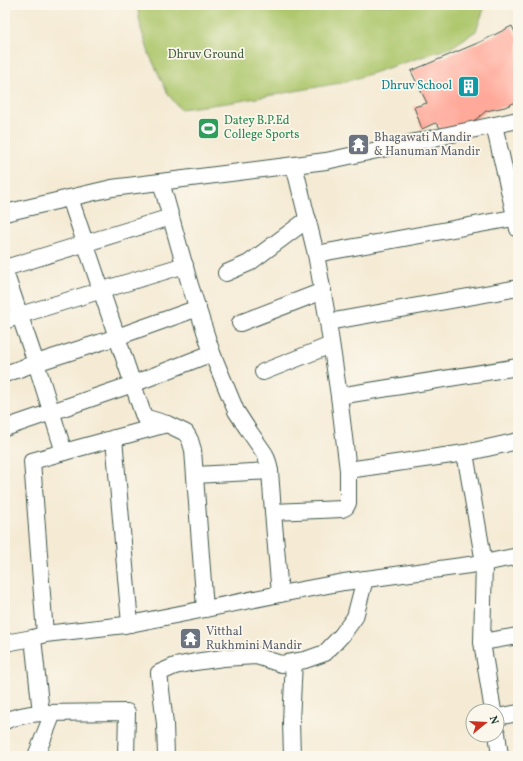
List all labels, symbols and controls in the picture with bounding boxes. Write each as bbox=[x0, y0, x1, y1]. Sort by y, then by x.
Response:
park label: Dhruv Ground bbox=[168, 47, 245, 63]
building icon: Dhruv School bbox=[455, 73, 481, 99]
place label: Dhruv School bbox=[381, 78, 452, 94]
place label: Datey B.P.Ed College Sports bbox=[224, 113, 299, 143]
sports icon: Datey B.P.Ed College Sports bbox=[196, 115, 222, 141]
place label: Bhagawati Mandir & Hanuman Mandir bbox=[374, 130, 480, 160]
temple icon: Bhagawati Mandir & Hanuman Mandir bbox=[346, 132, 372, 158]
place label: Vitthal Rukhmini Mandir bbox=[206, 624, 302, 654]
temple icon: Vitthal Rukhmini Mandir bbox=[177, 626, 203, 652]
north arrow bbox=[465, 703, 505, 743]
text: N bbox=[485, 714, 501, 726]

